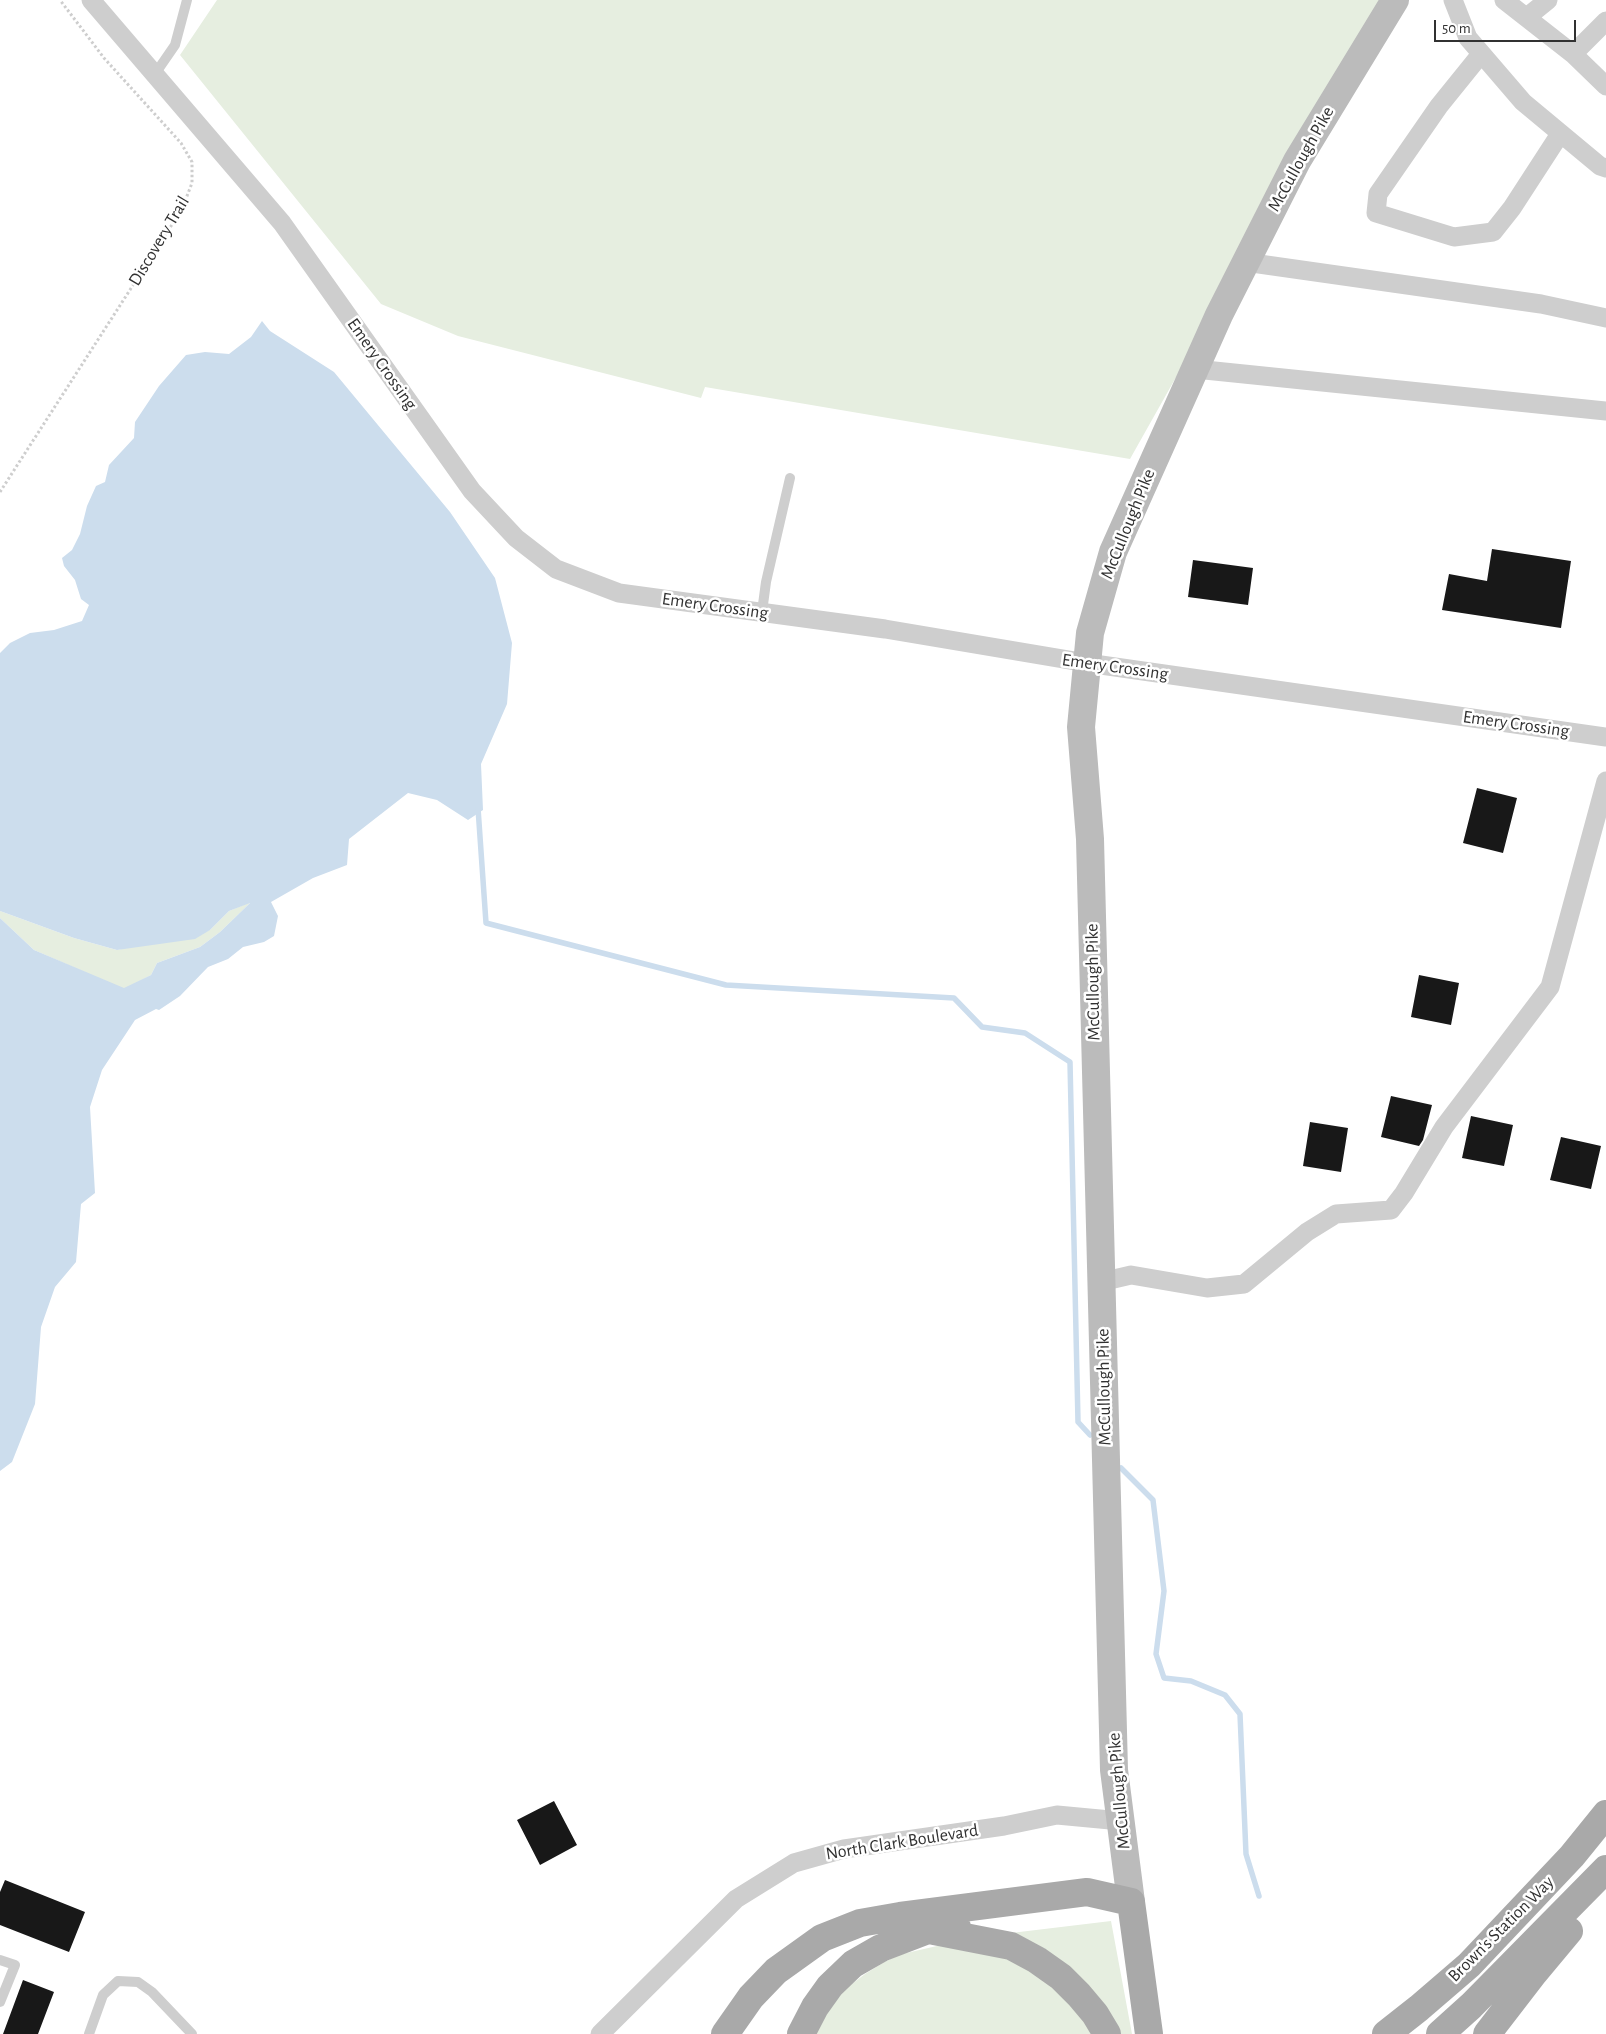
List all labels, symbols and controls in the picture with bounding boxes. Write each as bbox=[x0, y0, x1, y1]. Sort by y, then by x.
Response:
scale bar bbox=[1436, 10, 1578, 42]
text: 50 m bbox=[1442, 21, 1471, 36]
street label: McCullough Pike bbox=[1263, 103, 1339, 215]
street label: Discovery Trail bbox=[124, 192, 194, 290]
street label: Emery Crossing bbox=[342, 314, 422, 414]
street label: McCullough Pike bbox=[1096, 466, 1160, 582]
street label: Emery Crossing bbox=[660, 588, 770, 624]
street label: Emery Crossing bbox=[1060, 649, 1170, 685]
street label: Emery Crossing bbox=[1461, 706, 1571, 742]
street label: McCullough Pike bbox=[1081, 923, 1105, 1041]
street label: McCullough Pike bbox=[1092, 1328, 1116, 1446]
street label: McCullough Pike bbox=[1103, 1732, 1135, 1850]
street label: North Clark Boulevard bbox=[824, 1819, 980, 1865]
street label: Brown's Station Way bbox=[1443, 1871, 1559, 1987]

